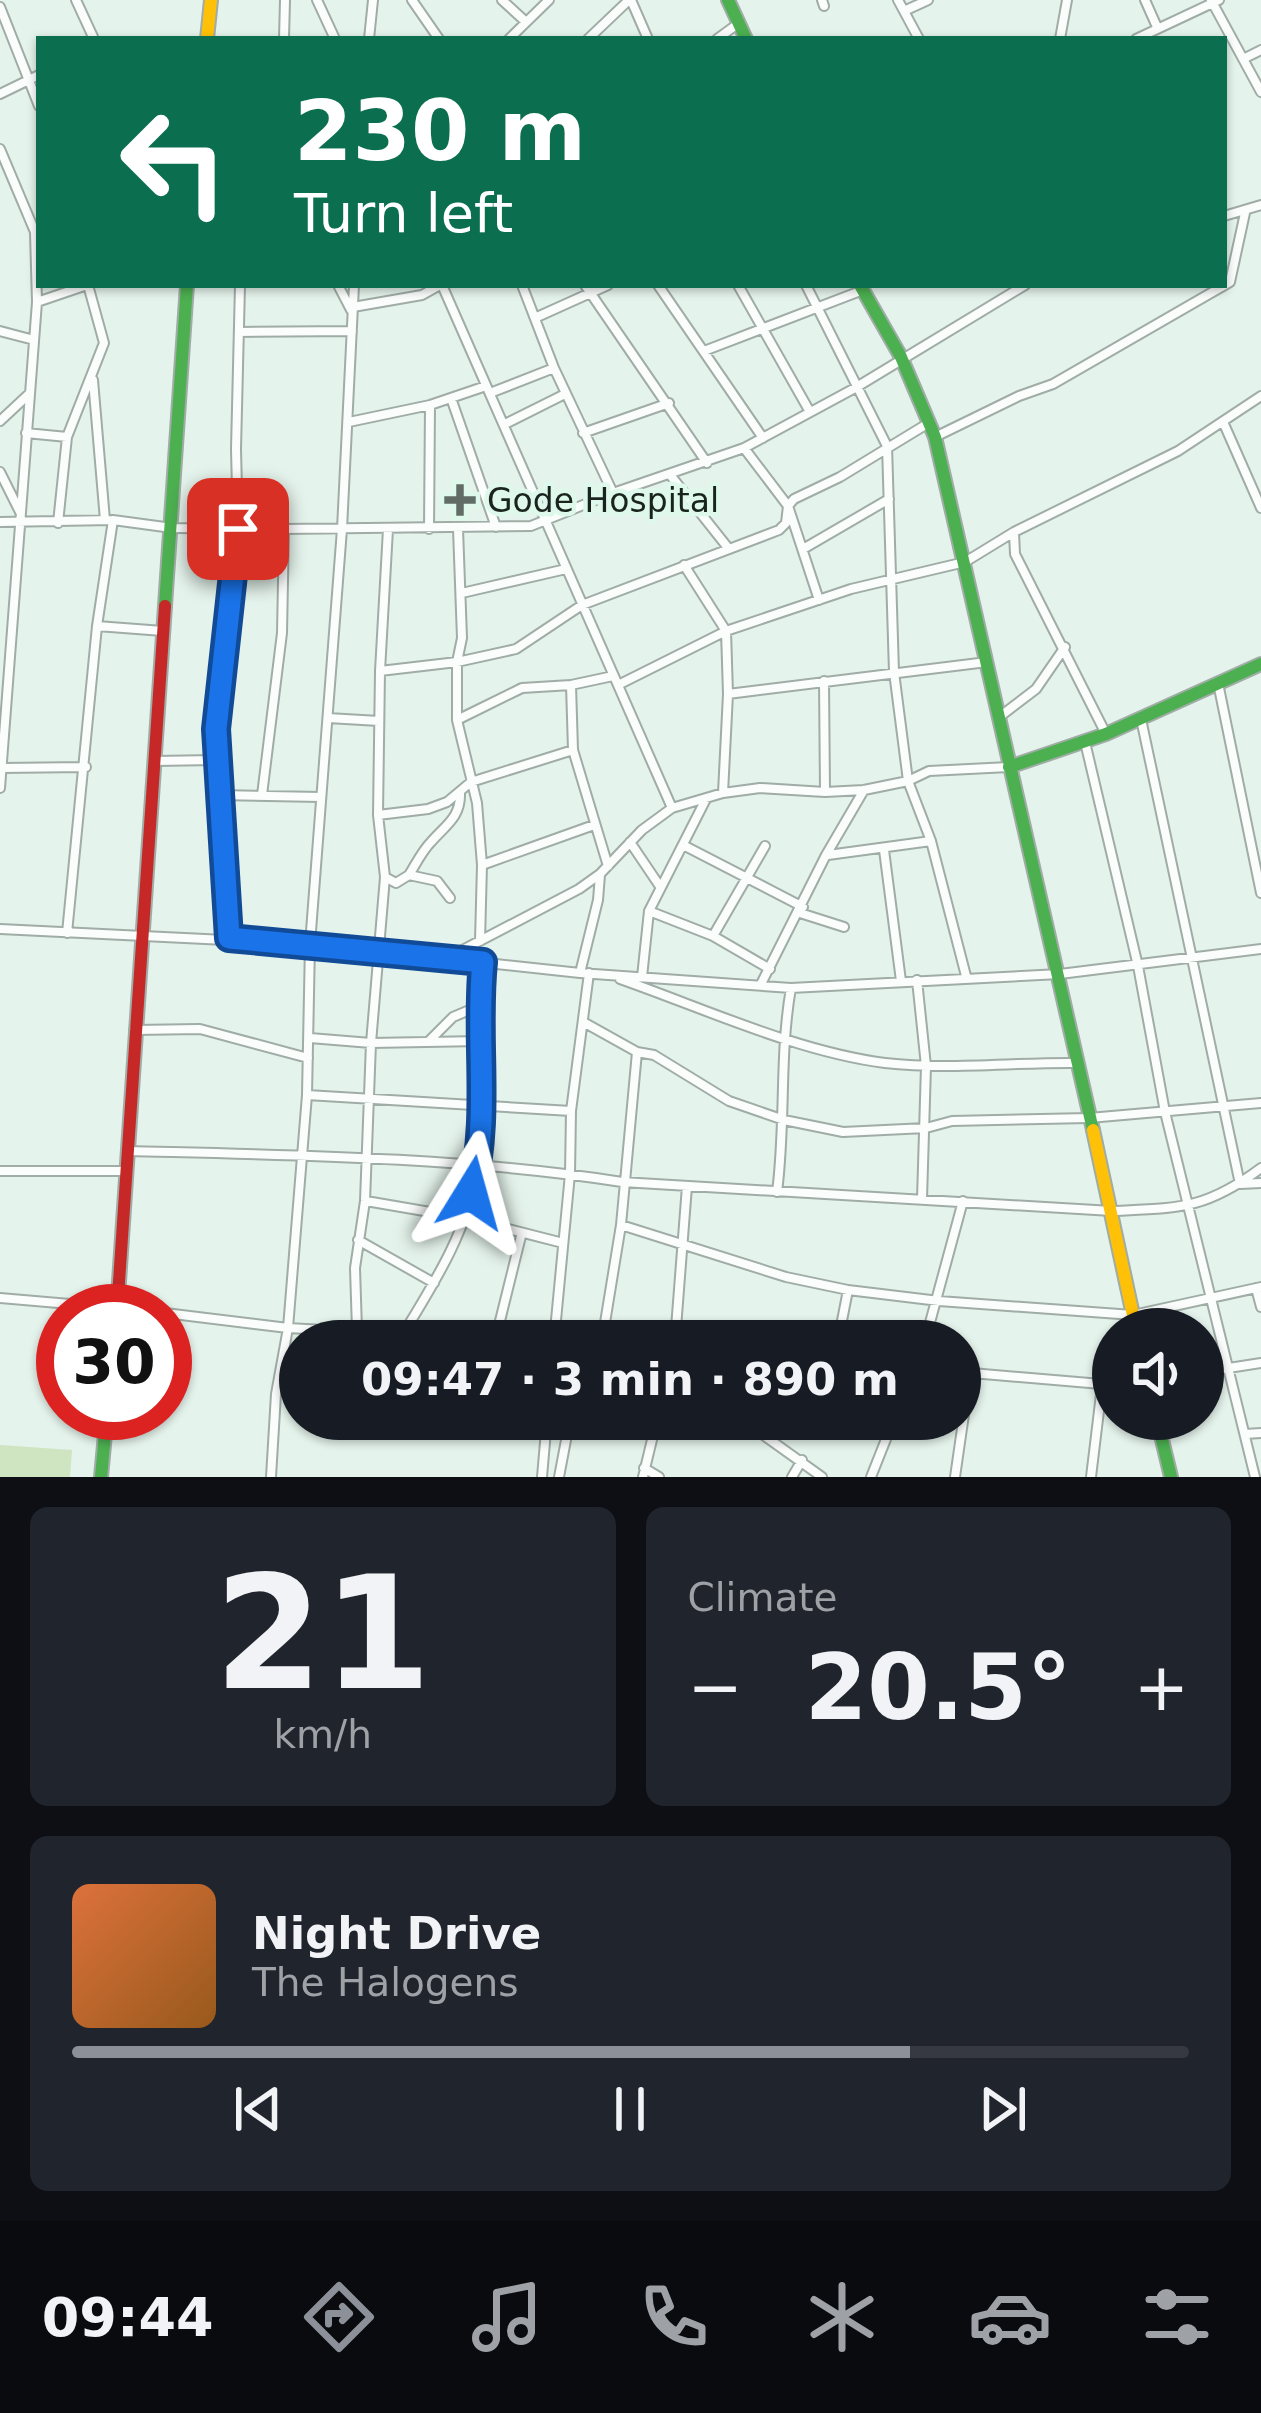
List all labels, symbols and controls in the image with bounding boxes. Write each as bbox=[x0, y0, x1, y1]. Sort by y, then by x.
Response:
text: 230 m bbox=[294, 82, 586, 180]
icon: left bbox=[96, 84, 252, 240]
text: Turn left bbox=[294, 182, 513, 245]
pin bbox=[187, 478, 289, 580]
place label: Gode Hospital bbox=[487, 481, 719, 520]
marker: Gode Hospital bbox=[444, 484, 476, 516]
icon: arrive bbox=[205, 496, 271, 562]
position arrow bbox=[408, 1130, 534, 1256]
speed limit sign: 30 bbox=[36, 1284, 192, 1440]
map controls bbox=[1092, 1308, 1224, 1440]
button: sound bbox=[1092, 1308, 1224, 1440]
text: 09:47 · 3 min · 890 m bbox=[361, 1353, 899, 1406]
text: 21 bbox=[214, 1543, 431, 1725]
text: Climate bbox=[688, 1575, 838, 1620]
text: 20.5° bbox=[805, 1635, 1072, 1740]
text: − bbox=[688, 1649, 743, 1726]
text: + bbox=[1134, 1649, 1189, 1726]
text: km/h bbox=[274, 1712, 372, 1757]
text: Night Drive bbox=[252, 1907, 541, 1960]
text: The Halogens bbox=[252, 1960, 519, 2005]
icon: previous bbox=[225, 2076, 291, 2142]
icon: pause bbox=[597, 2076, 663, 2142]
icon: next bbox=[970, 2076, 1036, 2142]
icon: directions bbox=[297, 2275, 381, 2359]
icon: music bbox=[465, 2275, 549, 2359]
icon: phone bbox=[632, 2275, 716, 2359]
icon: climate bbox=[800, 2275, 884, 2359]
icon: car bbox=[968, 2275, 1052, 2359]
icon: filters bbox=[1135, 2275, 1219, 2359]
text: 09:44 bbox=[42, 2286, 214, 2349]

